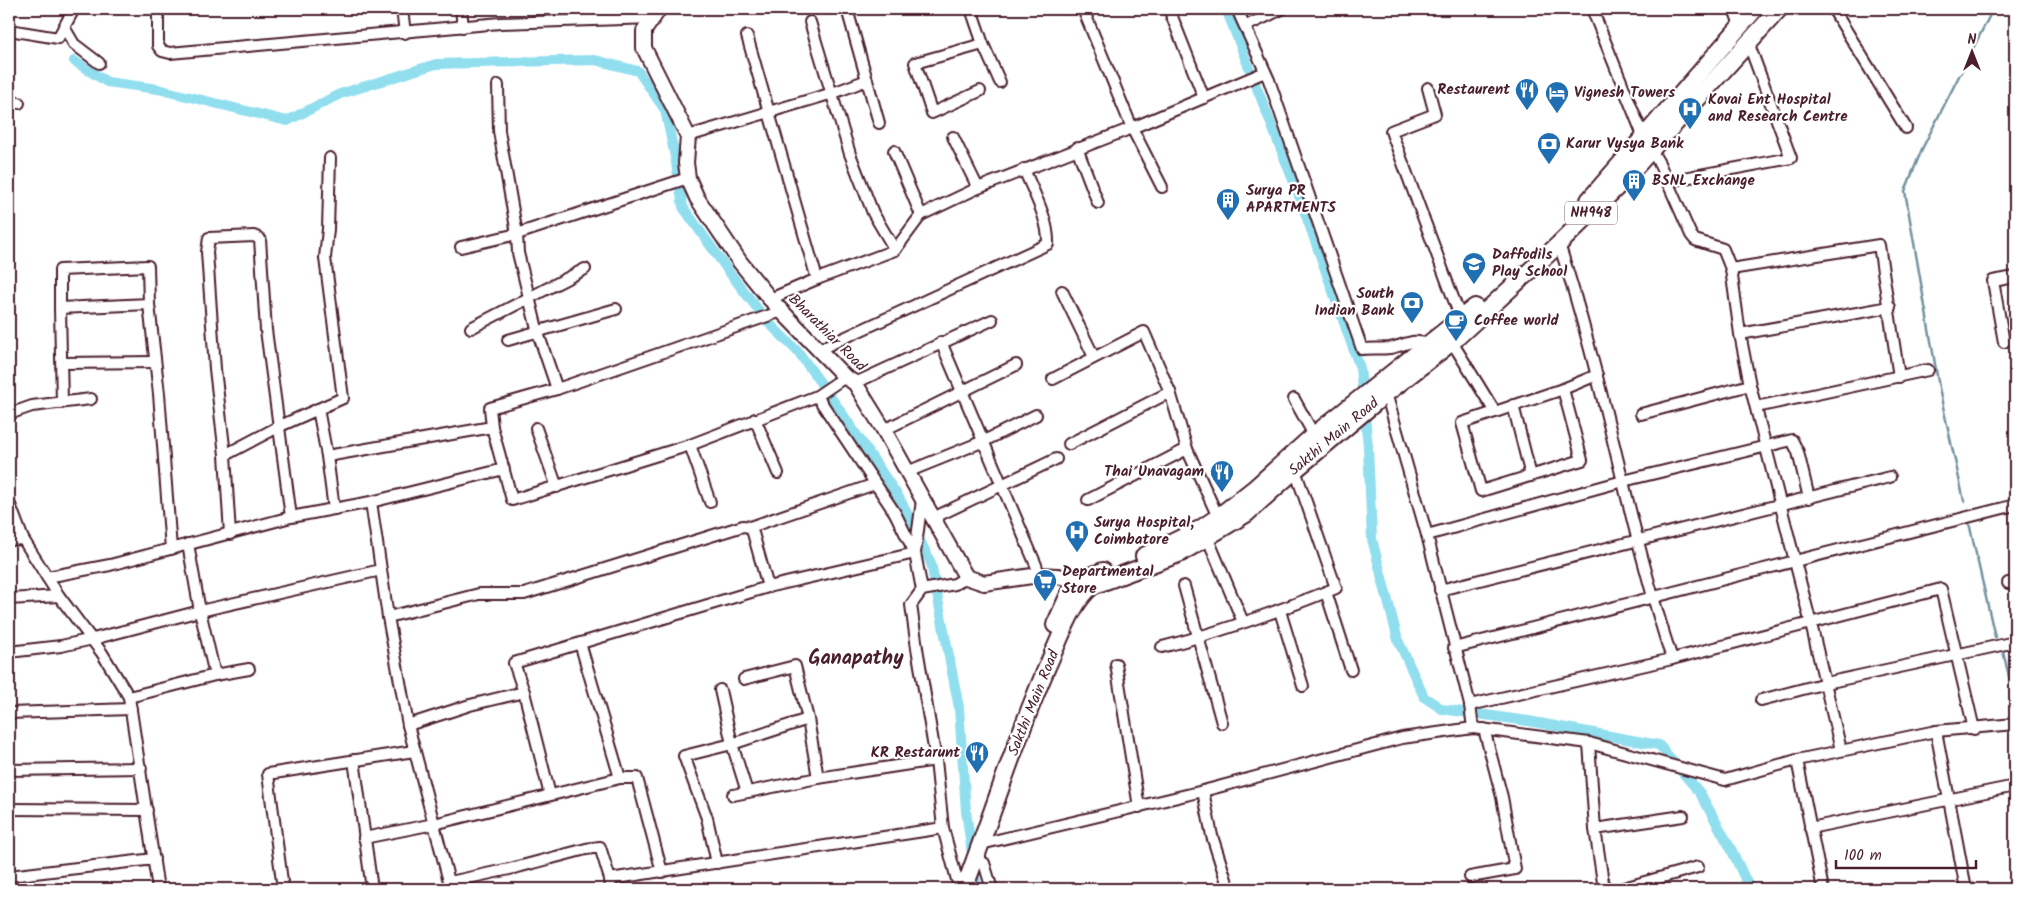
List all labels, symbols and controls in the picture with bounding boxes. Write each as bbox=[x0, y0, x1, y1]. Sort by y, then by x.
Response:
north arrow bbox=[1946, 28, 1996, 78]
text: N bbox=[1968, 29, 1977, 51]
restaurant icon: Restaurent bbox=[1514, 77, 1540, 111]
place label: Restaurent bbox=[1437, 78, 1510, 102]
hotel icon: Vignesh Towers bbox=[1544, 80, 1570, 114]
place label: Vignesh Towers bbox=[1574, 81, 1675, 105]
place label: Kovai Ent Hospital and Research Centre bbox=[1708, 88, 1848, 129]
hospital icon: Kovai Ent Hospital and Research Centre bbox=[1677, 96, 1703, 130]
bank icon: Karur Vysya Bank bbox=[1536, 131, 1562, 165]
place label: Karur Vysya Bank bbox=[1566, 132, 1684, 156]
building icon: BSNL Exchange bbox=[1621, 168, 1647, 202]
place label: BSNL Exchange bbox=[1652, 169, 1755, 193]
place label: Surya PR APARTMENTS bbox=[1246, 179, 1337, 220]
building icon: Surya PR APARTMENTS bbox=[1215, 187, 1241, 221]
road number: NH948 bbox=[1565, 202, 1617, 224]
place label: Daffodils Play School bbox=[1492, 243, 1567, 284]
school or university icon: Daffodils Play School bbox=[1461, 251, 1487, 285]
place label: South Indian Bank bbox=[1315, 282, 1395, 323]
street label: Bharathiar Road bbox=[782, 288, 872, 378]
bank icon: South Indian Bank bbox=[1399, 290, 1425, 324]
cafe icon: Coffee world bbox=[1443, 308, 1469, 342]
place label: Coffee world bbox=[1474, 309, 1559, 333]
street label: Sakthi Main Road bbox=[1283, 391, 1385, 482]
restaurant icon: Thai Unavagam bbox=[1209, 459, 1235, 493]
place label: Thai Unavagam bbox=[1104, 460, 1204, 484]
place label: Surya Hospital, Coimbatore bbox=[1094, 511, 1194, 552]
hospital icon: Surya Hospital, Coimbatore bbox=[1064, 519, 1090, 553]
place label: Departmental Store bbox=[1062, 560, 1154, 601]
supermarket icon: Departmental Store bbox=[1032, 568, 1058, 602]
district label: Ganapathy bbox=[808, 643, 904, 675]
street label: Sakthi Main Road bbox=[1002, 646, 1066, 759]
restaurant icon: KR Restarunt bbox=[964, 740, 990, 774]
place label: KR Restarunt bbox=[871, 741, 960, 765]
scale bar bbox=[1836, 838, 1976, 870]
text: 100 m bbox=[1844, 844, 1882, 868]

